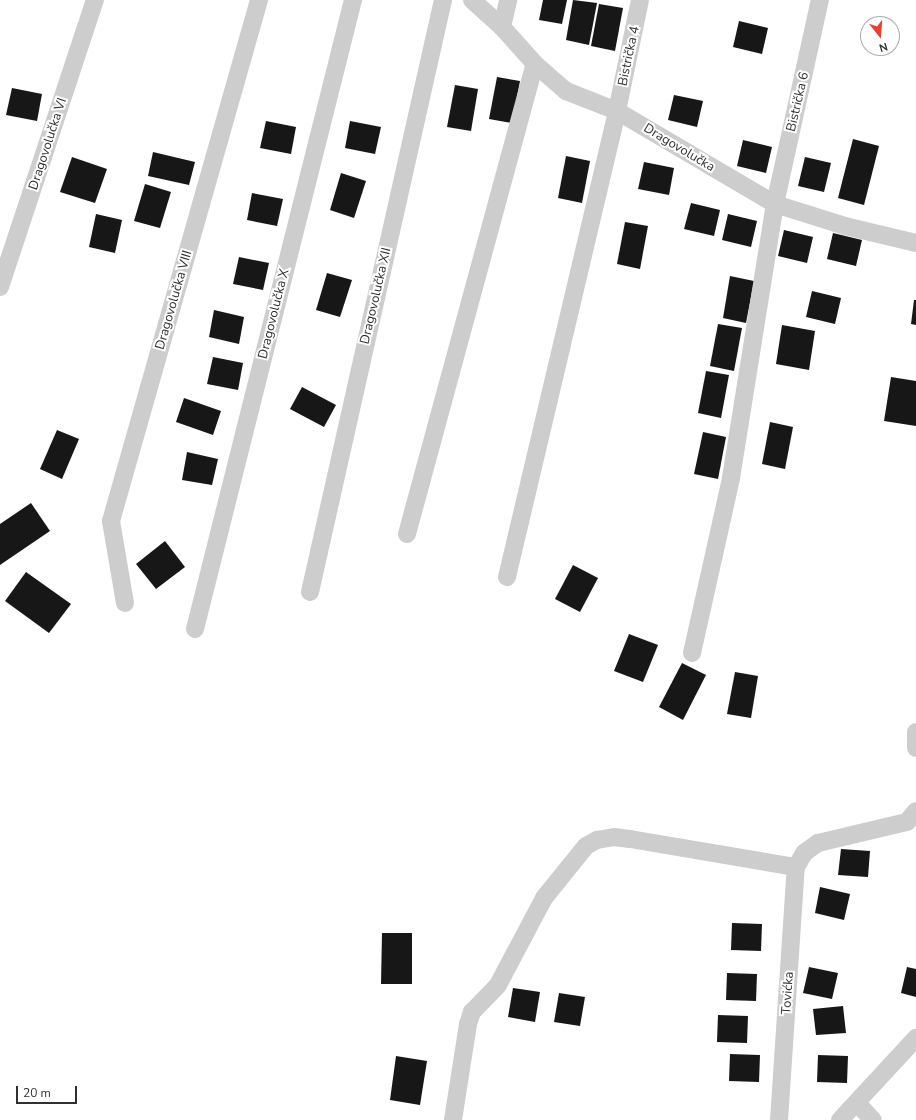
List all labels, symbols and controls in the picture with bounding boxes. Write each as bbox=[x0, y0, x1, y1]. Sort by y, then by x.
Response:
north arrow bbox=[860, 16, 900, 56]
street label: Bistrička 4 bbox=[615, 25, 643, 87]
text: N bbox=[877, 39, 889, 55]
street label: Bistrička 6 bbox=[784, 71, 812, 133]
street label: Dragovolučka VI bbox=[26, 96, 70, 192]
street label: Dragovolučka bbox=[641, 121, 717, 175]
street label: Dragovolučka XII bbox=[357, 246, 395, 346]
street label: Dragovolučka VIII bbox=[152, 249, 196, 351]
street label: Dragovolučka X bbox=[255, 267, 293, 361]
street label: Tovićka bbox=[779, 971, 797, 1015]
scale bar bbox=[18, 1078, 79, 1104]
text: 20 m bbox=[23, 1085, 51, 1101]

